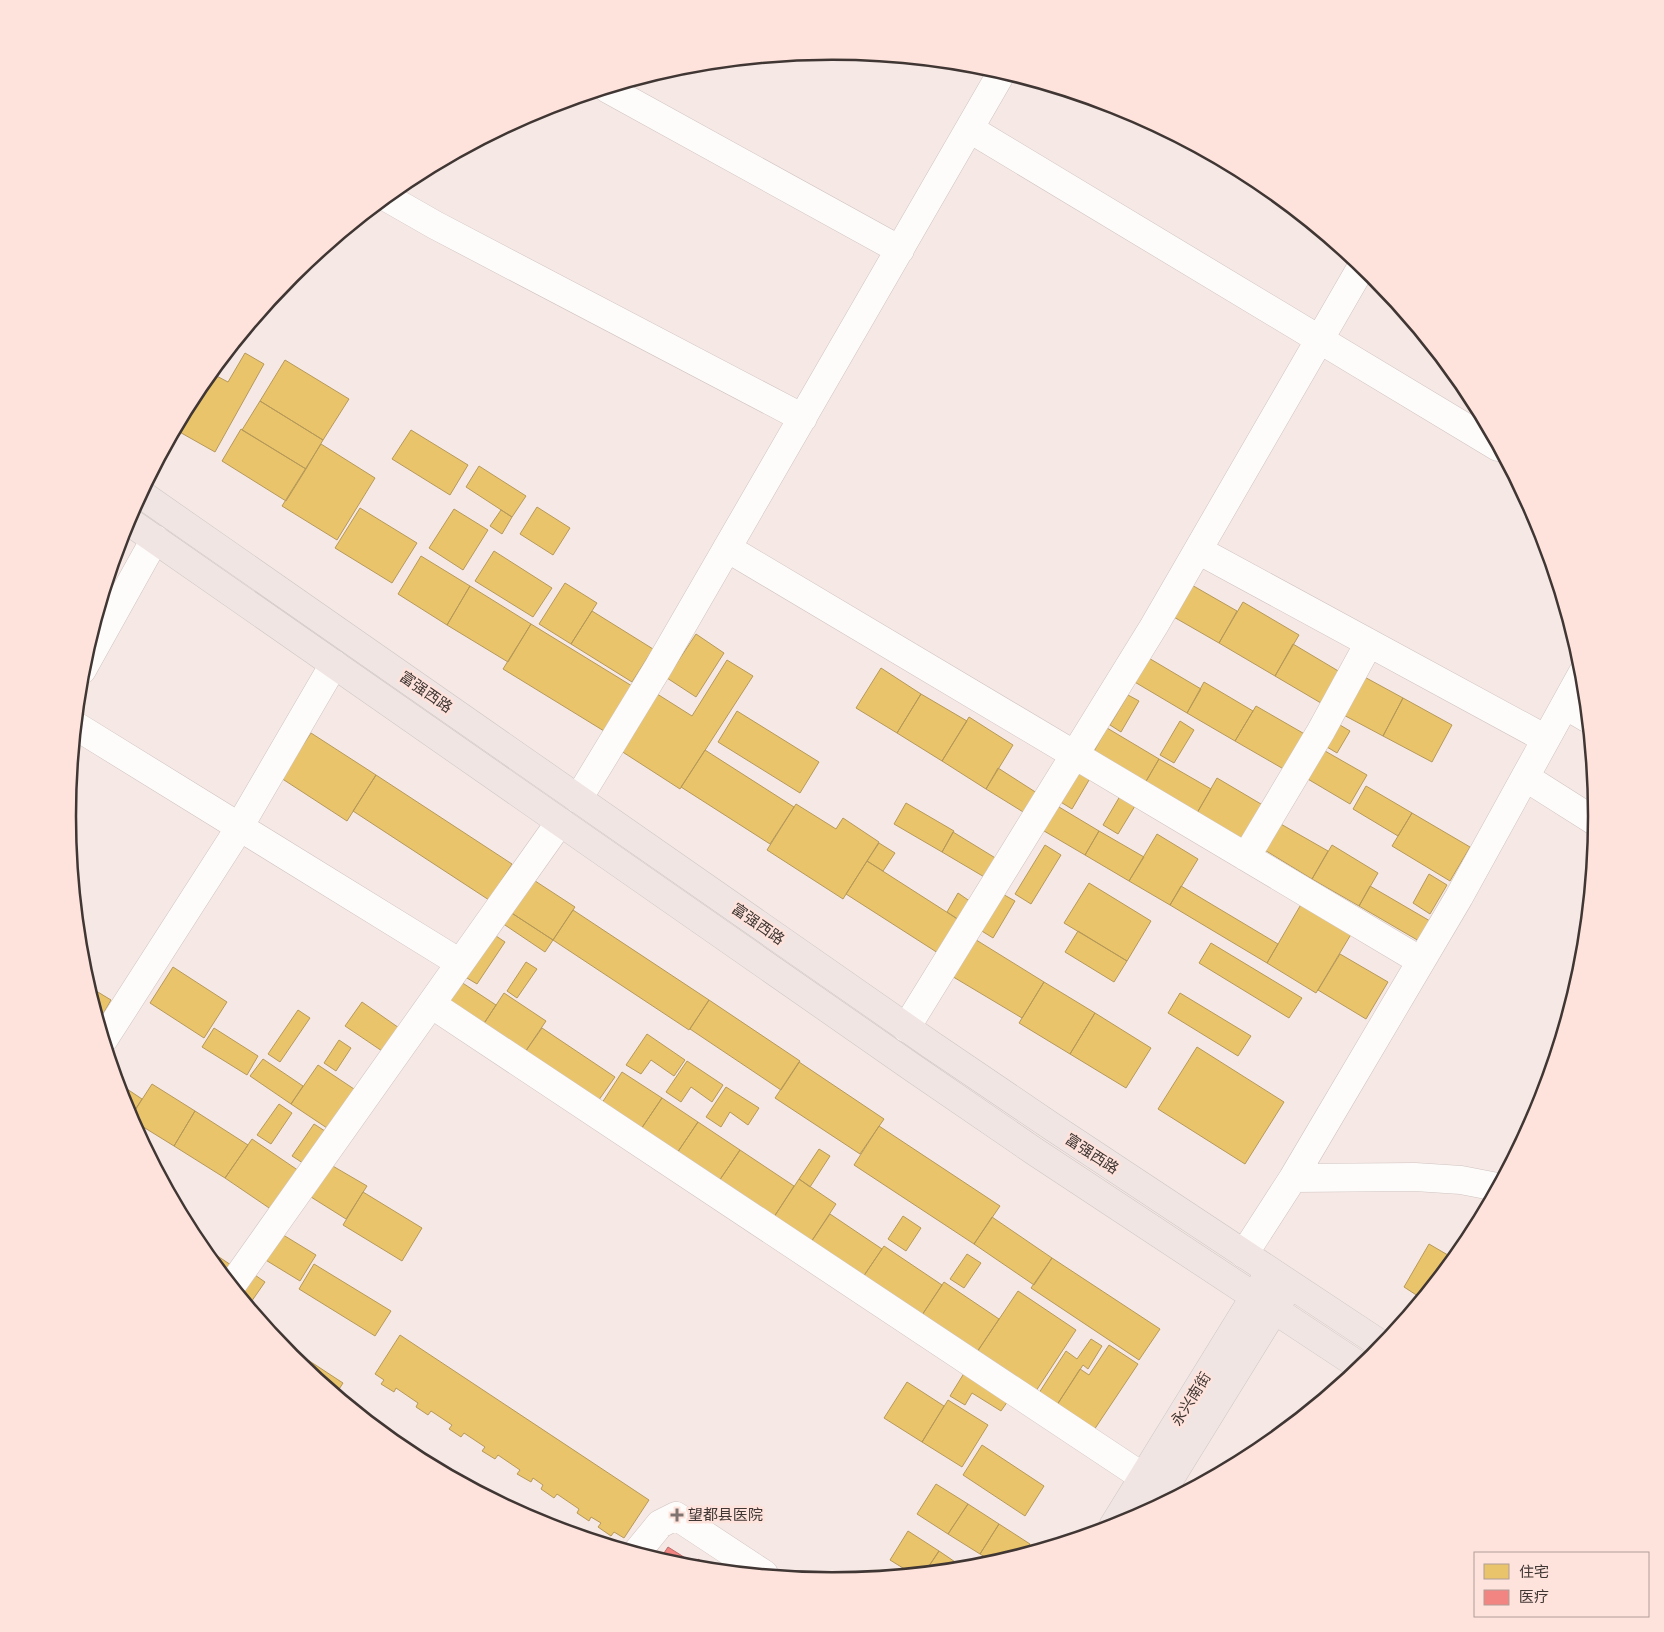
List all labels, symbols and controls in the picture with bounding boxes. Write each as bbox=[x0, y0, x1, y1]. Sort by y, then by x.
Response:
street label: 富强西路 bbox=[397, 667, 456, 716]
street label: 富强西路 bbox=[729, 899, 788, 948]
street label: 富强西路 bbox=[1062, 1129, 1123, 1177]
street label: 永兴南街 bbox=[1167, 1368, 1214, 1429]
place label: 望都县医院 bbox=[688, 1505, 763, 1523]
marker: 望都县医院 bbox=[670, 1508, 684, 1522]
legend bbox=[1474, 1552, 1649, 1617]
text: 住宅 bbox=[1519, 1562, 1549, 1580]
text: 医疗 bbox=[1519, 1587, 1549, 1605]

